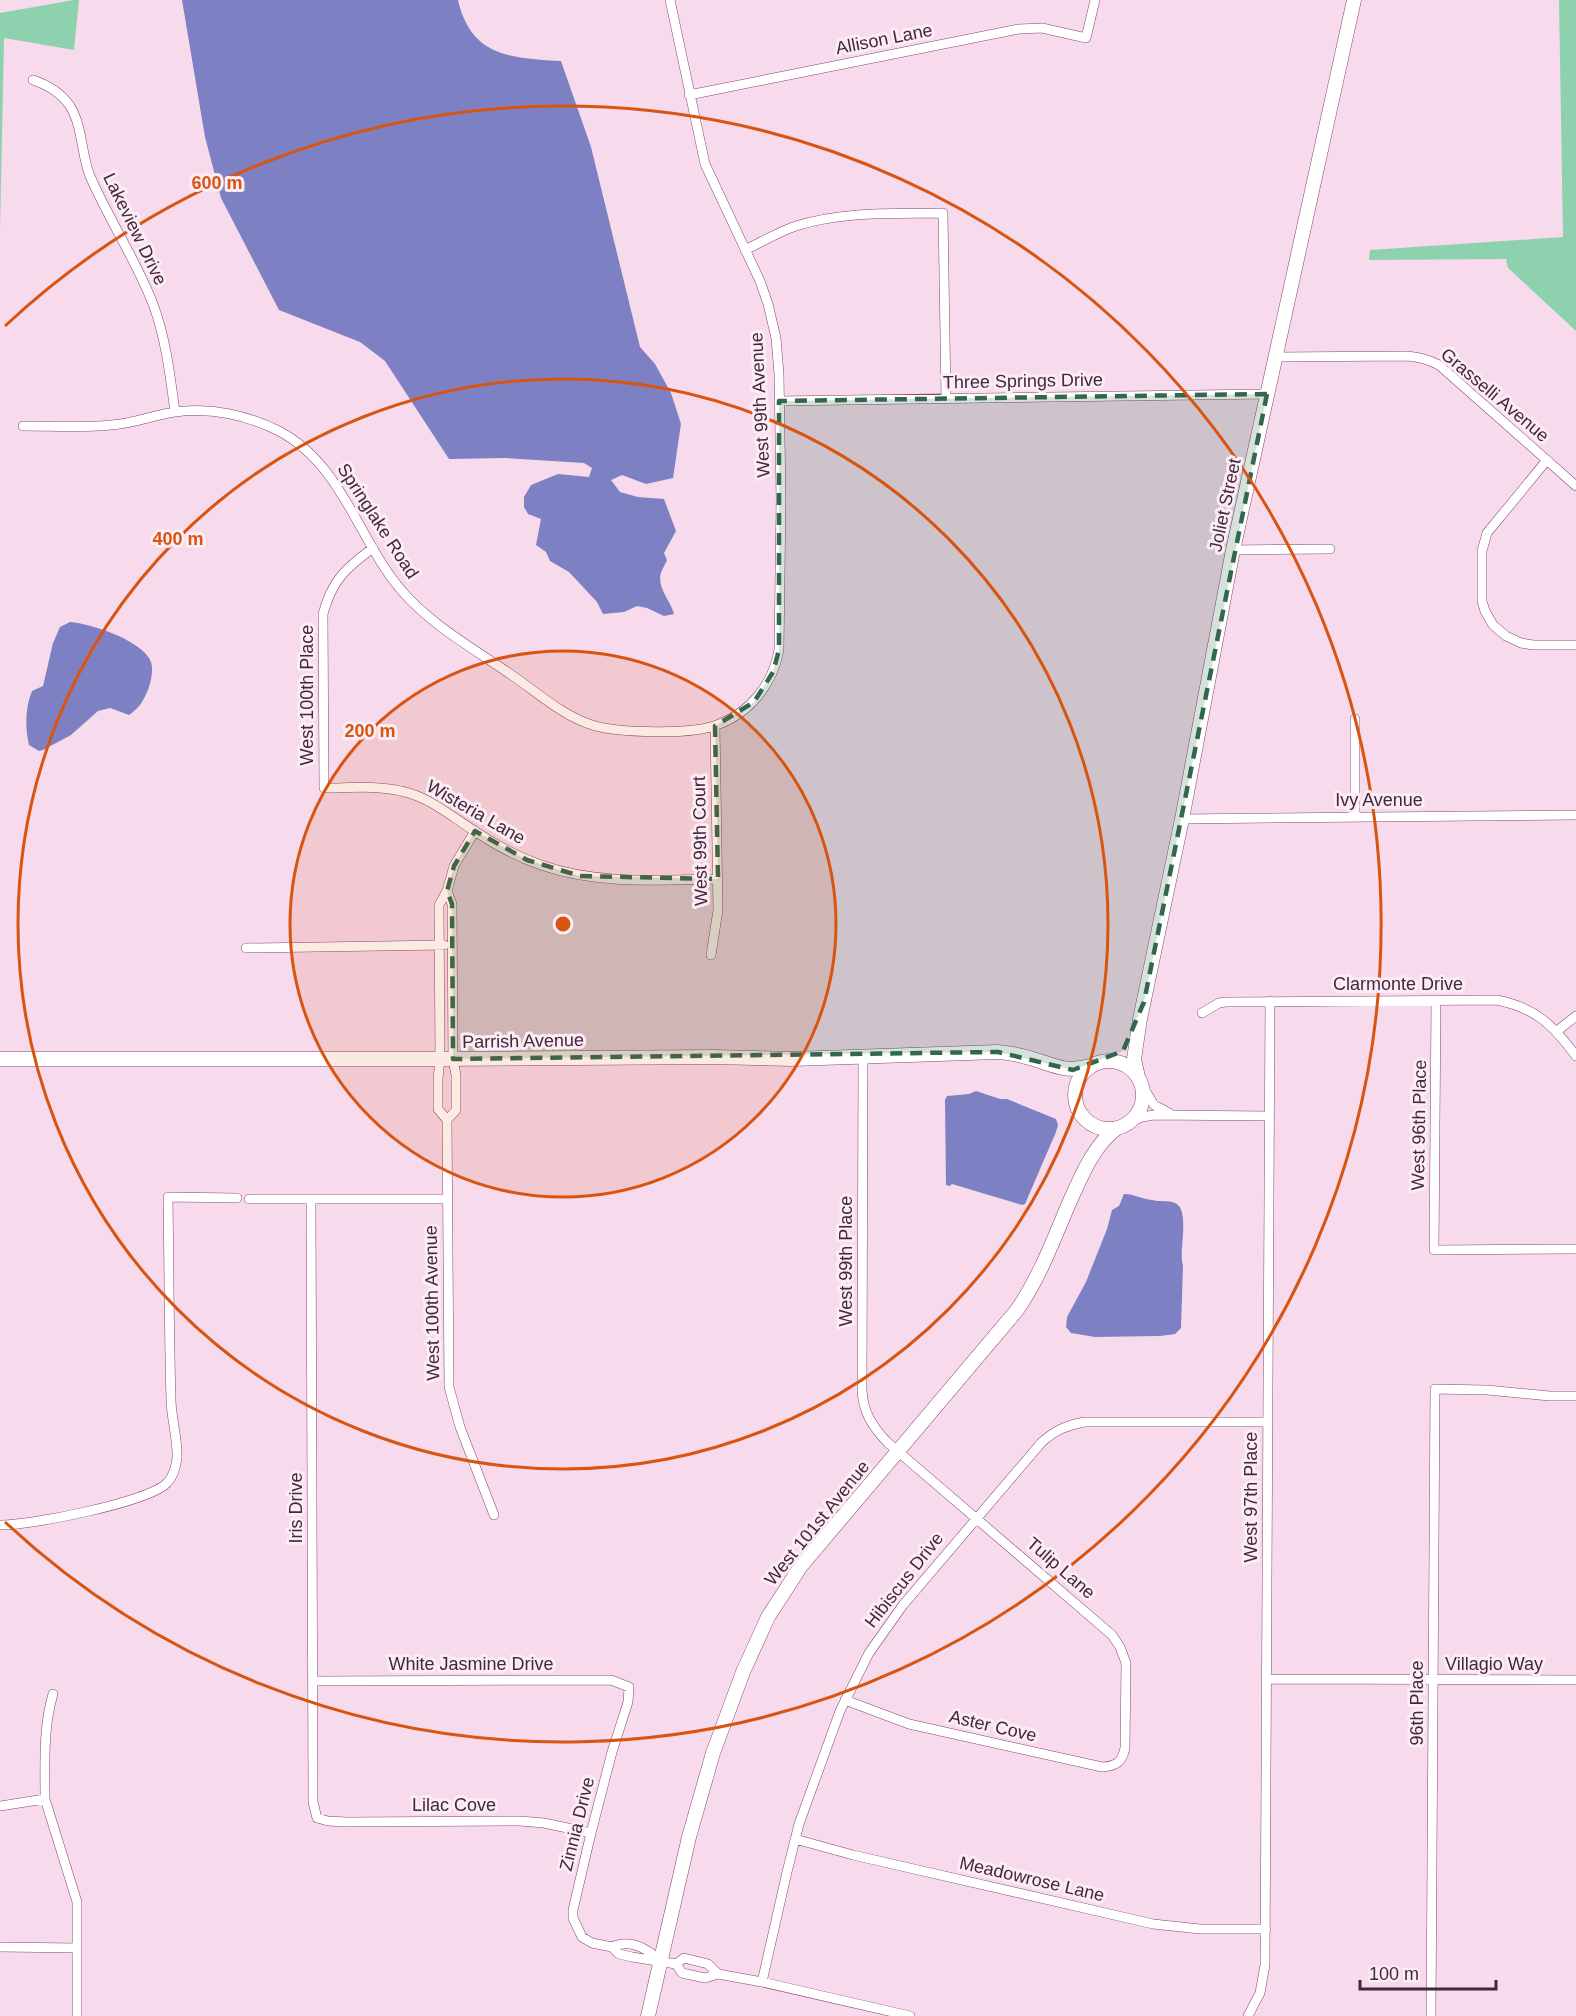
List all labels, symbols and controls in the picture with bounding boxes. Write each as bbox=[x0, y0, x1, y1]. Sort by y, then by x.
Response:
street label: Allison Lane bbox=[834, 20, 934, 58]
street label: Lakeview Drive bbox=[99, 170, 171, 288]
text: 600 m bbox=[191, 173, 243, 193]
street label: West 99th Avenue bbox=[746, 332, 774, 478]
street label: Grasselli Avenue bbox=[1437, 344, 1553, 446]
street label: Three Springs Drive bbox=[943, 370, 1103, 392]
street label: Joliet Street bbox=[1205, 456, 1245, 554]
street label: Springlake Road bbox=[333, 460, 423, 582]
text: 400 m bbox=[152, 529, 204, 549]
street label: West 100th Place bbox=[297, 625, 317, 765]
text: 200 m bbox=[344, 721, 396, 741]
street label: Wisteria Lane bbox=[423, 776, 529, 848]
street label: West 99th Court bbox=[689, 776, 711, 906]
street label: Ivy Avenue bbox=[1335, 790, 1423, 810]
centre of rings bbox=[553, 914, 573, 934]
street label: Clarmonte Drive bbox=[1333, 974, 1463, 994]
street label: Parrish Avenue bbox=[462, 1030, 584, 1052]
street label: West 96th Place bbox=[1408, 1059, 1430, 1191]
street label: West 99th Place bbox=[836, 1196, 856, 1326]
street label: West 100th Avenue bbox=[421, 1225, 443, 1381]
street label: West 97th Place bbox=[1241, 1432, 1261, 1562]
street label: West 101st Avenue bbox=[761, 1457, 873, 1589]
street label: Iris Drive bbox=[286, 1473, 306, 1544]
street label: Hibiscus Drive bbox=[861, 1529, 947, 1631]
street label: Tulip Lane bbox=[1023, 1533, 1099, 1603]
street label: White Jasmine Drive bbox=[388, 1654, 554, 1674]
street label: Villagio Way bbox=[1445, 1654, 1543, 1674]
street label: 96th Place bbox=[1407, 1660, 1427, 1746]
street label: Aster Cove bbox=[947, 1706, 1039, 1746]
street label: Zinnia Drive bbox=[556, 1775, 598, 1873]
street label: Lilac Cove bbox=[412, 1795, 496, 1815]
street label: Meadowrose Lane bbox=[958, 1853, 1106, 1905]
scale bar bbox=[1360, 1953, 1496, 1991]
text: 100 m bbox=[1369, 1964, 1419, 1984]

